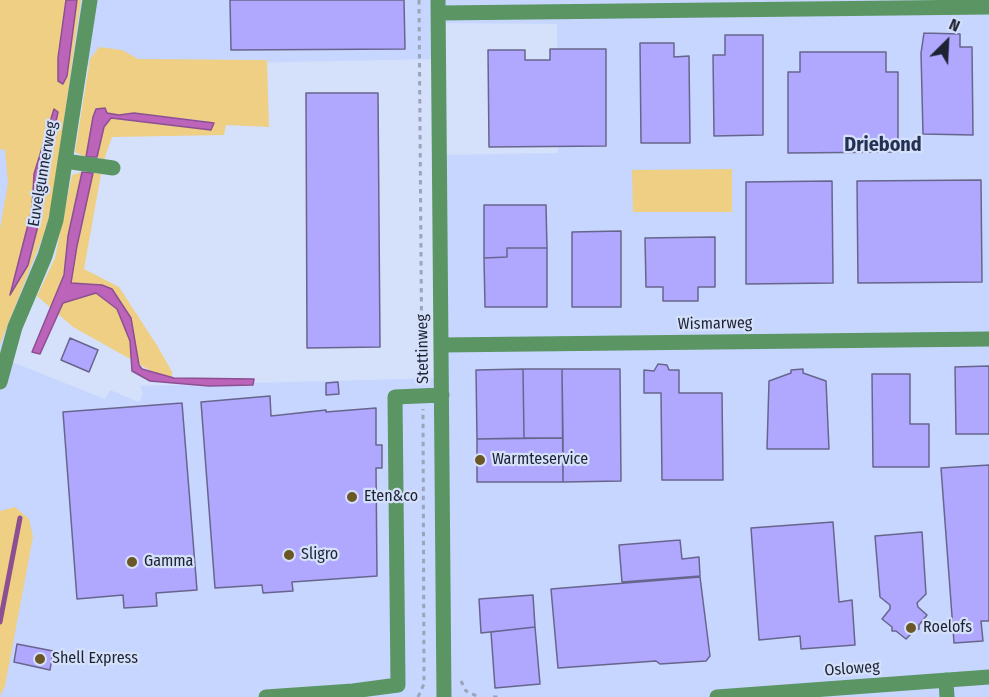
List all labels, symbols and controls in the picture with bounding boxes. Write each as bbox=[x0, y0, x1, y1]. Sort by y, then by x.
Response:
north arrow bbox=[917, 12, 977, 72]
text: N bbox=[946, 14, 963, 36]
street label: Euvelgunnerweg bbox=[24, 120, 62, 228]
district label: Driebond bbox=[844, 133, 922, 157]
street label: Stettinweg bbox=[413, 314, 433, 384]
street label: Wismarweg bbox=[678, 314, 752, 334]
place label: Warmteservice bbox=[492, 450, 588, 470]
marker: Warmteservice bbox=[473, 453, 487, 467]
place label: Eten&co bbox=[364, 487, 418, 507]
marker: Eten&co bbox=[345, 490, 359, 504]
place label: Sligro bbox=[301, 545, 338, 565]
marker: Sligro bbox=[282, 548, 296, 562]
place label: Gamma bbox=[144, 552, 193, 572]
marker: Gamma bbox=[125, 555, 139, 569]
place label: Roelofs bbox=[923, 618, 972, 638]
marker: Roelofs bbox=[904, 621, 918, 635]
place label: Shell Express bbox=[52, 649, 138, 669]
marker: Shell Express bbox=[33, 652, 47, 666]
street label: Osloweg bbox=[824, 657, 880, 681]

